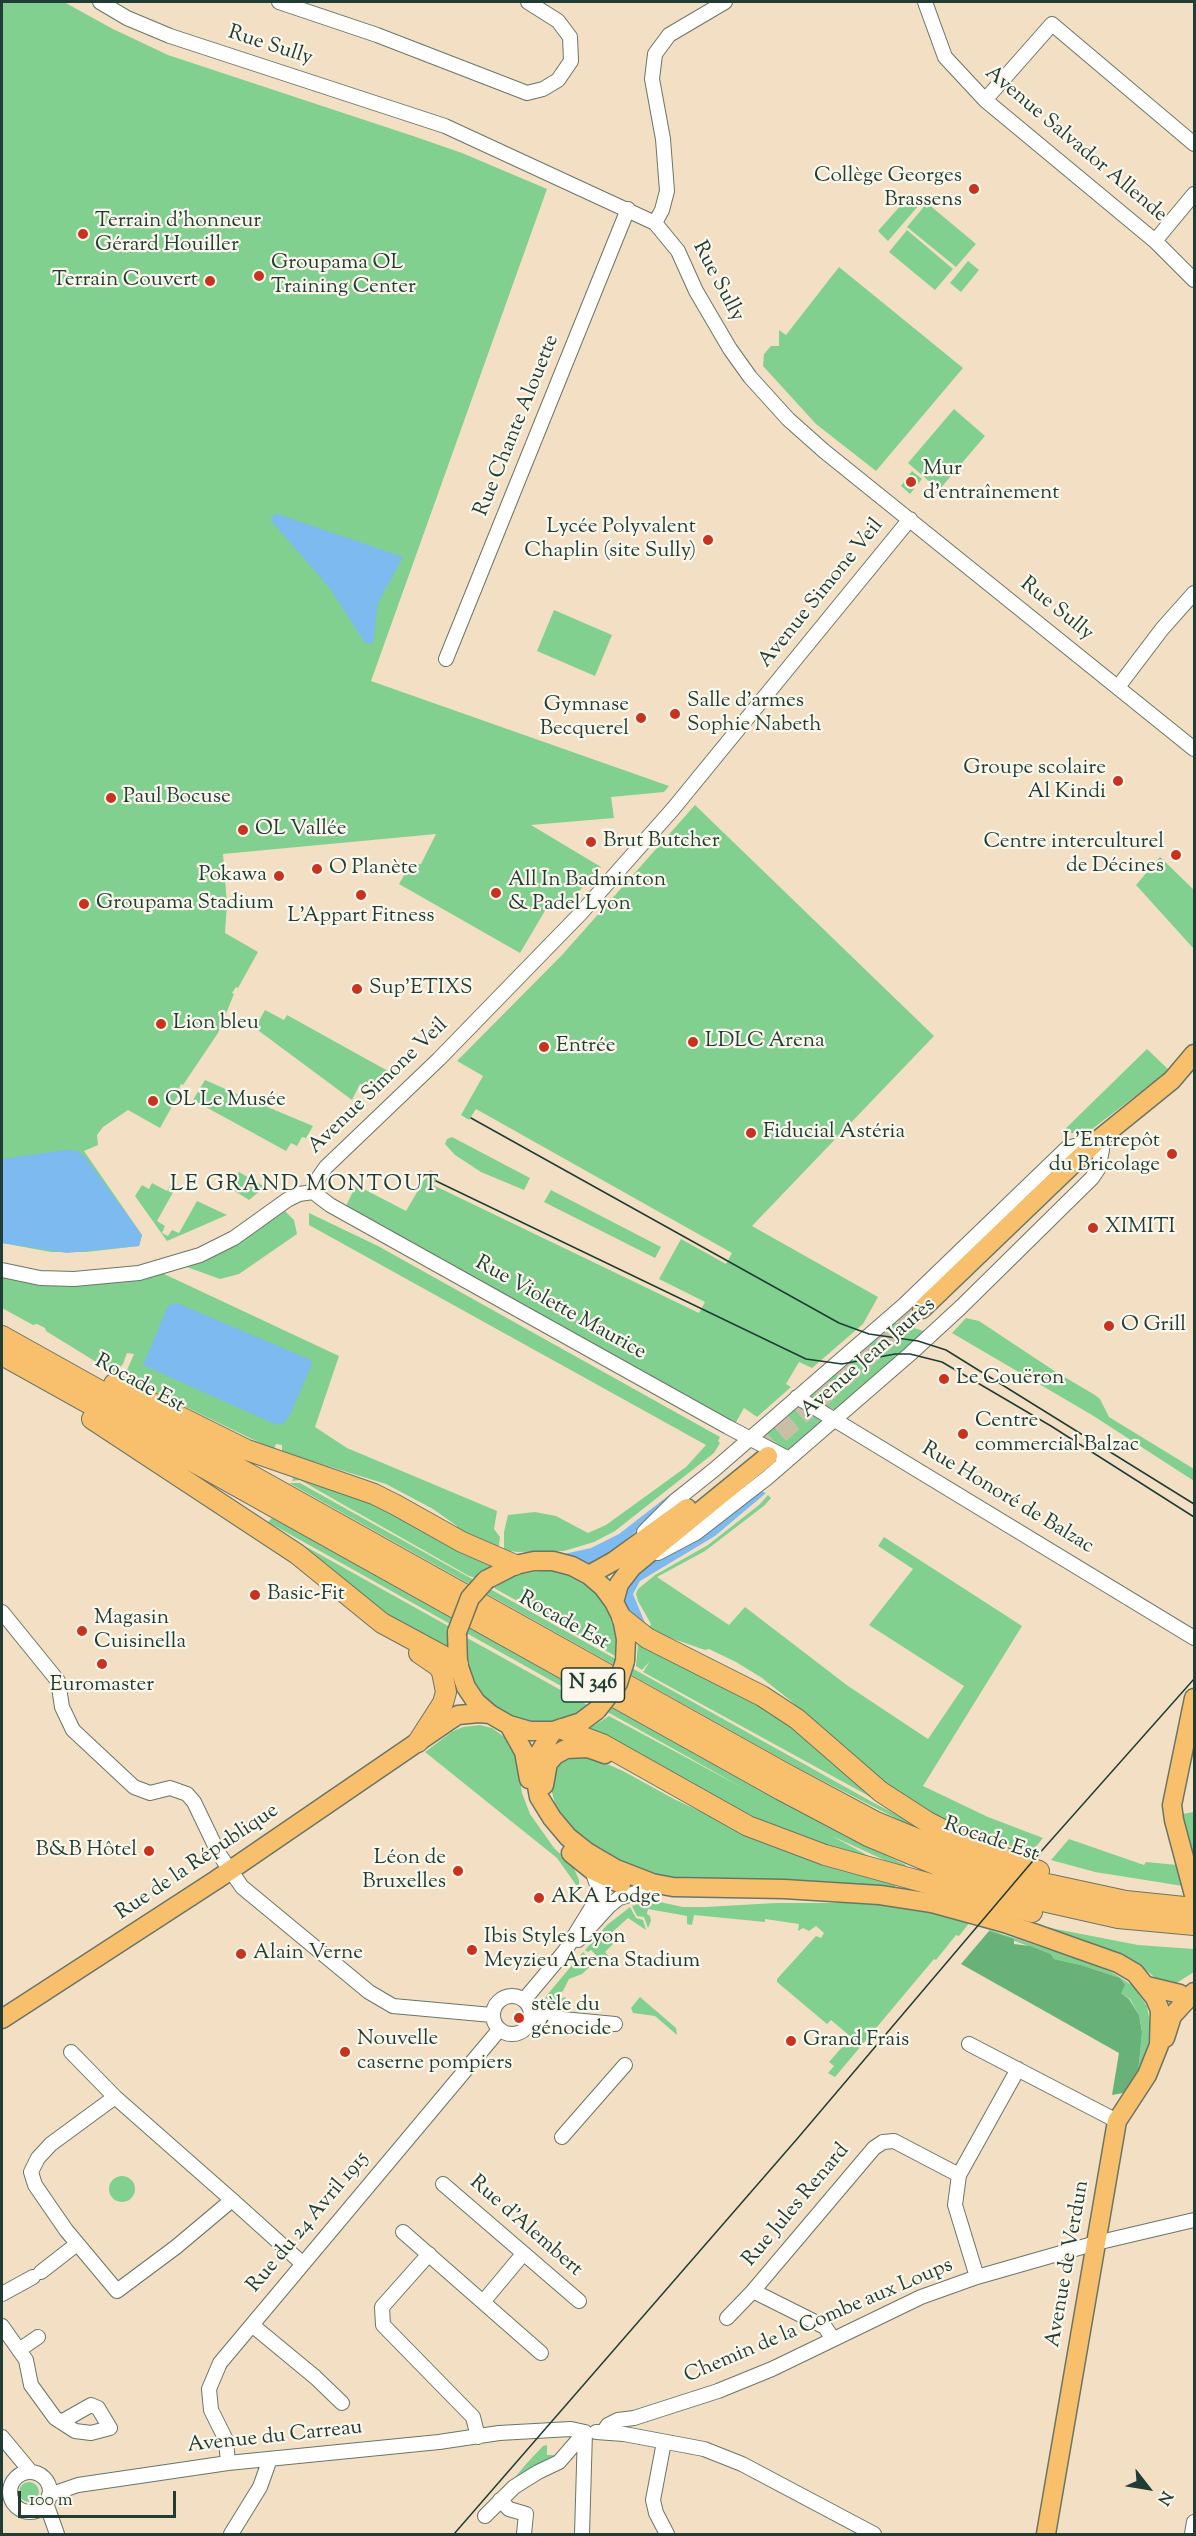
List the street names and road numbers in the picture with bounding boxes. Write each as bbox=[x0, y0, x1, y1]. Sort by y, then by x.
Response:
street label: Rue Sully bbox=[225, 22, 315, 72]
street label: Avenue Salvador Allende bbox=[979, 61, 1171, 229]
street label: Rue Sully bbox=[685, 237, 749, 327]
street label: Rue Chante Alouette bbox=[470, 332, 566, 520]
street label: Avenue Simone Veil bbox=[754, 514, 890, 674]
street label: Rue Sully bbox=[1014, 573, 1098, 647]
street label: Avenue Simone Veil bbox=[304, 1014, 454, 1160]
street label: Rue Violette Maurice bbox=[470, 1252, 650, 1366]
street label: Avenue Jean Jaurès bbox=[796, 1294, 942, 1424]
street label: Rocade Est bbox=[90, 1350, 188, 1420]
street label: Rue Honoré de Balzac bbox=[916, 1438, 1098, 1560]
street label: Rocade Est bbox=[514, 1587, 612, 1657]
road number: N 346 bbox=[562, 1668, 624, 1702]
street label: Rue de la République bbox=[112, 1799, 284, 1927]
street label: Rocade Est bbox=[940, 1813, 1042, 1869]
street label: Rue Jules Renard bbox=[738, 2139, 856, 2273]
street label: Rue du 24 Avril 1915 bbox=[243, 2147, 375, 2299]
street label: Rue d'Alembert bbox=[463, 2171, 587, 2283]
street label: Avenue de Verdun bbox=[1042, 2178, 1096, 2350]
street label: Chemin de la Combe aux Loups bbox=[681, 2254, 957, 2390]
street label: Avenue du Carreau bbox=[186, 2416, 364, 2460]

